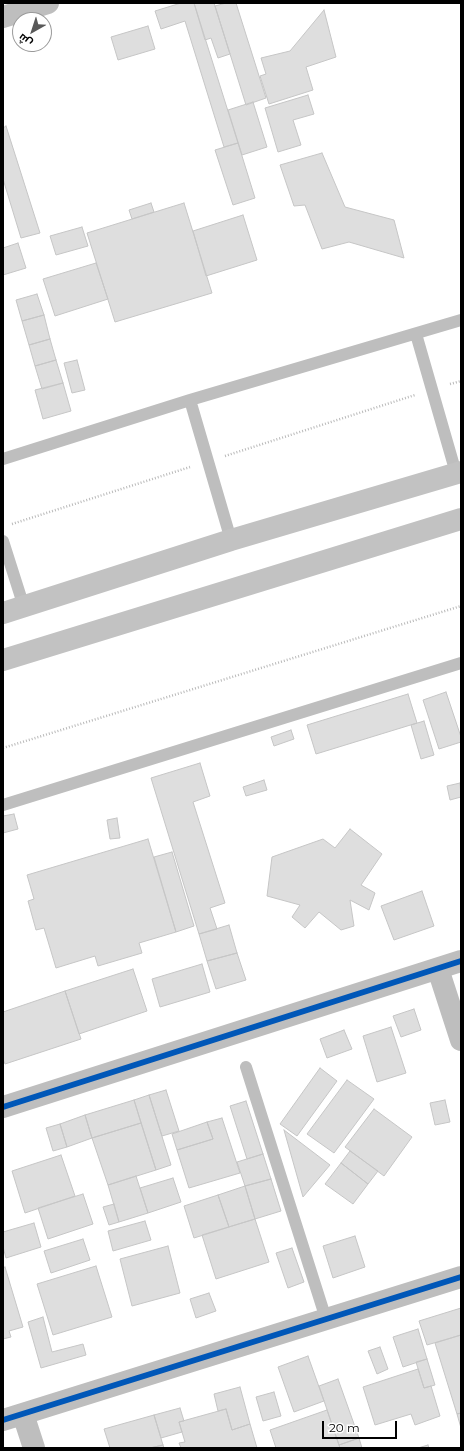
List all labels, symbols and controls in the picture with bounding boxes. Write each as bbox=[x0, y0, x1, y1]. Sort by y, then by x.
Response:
north arrow bbox=[12, 12, 52, 52]
text: ش bbox=[15, 31, 35, 50]
scale bar bbox=[324, 1413, 399, 1439]
text: 20 m bbox=[329, 1420, 360, 1435]

